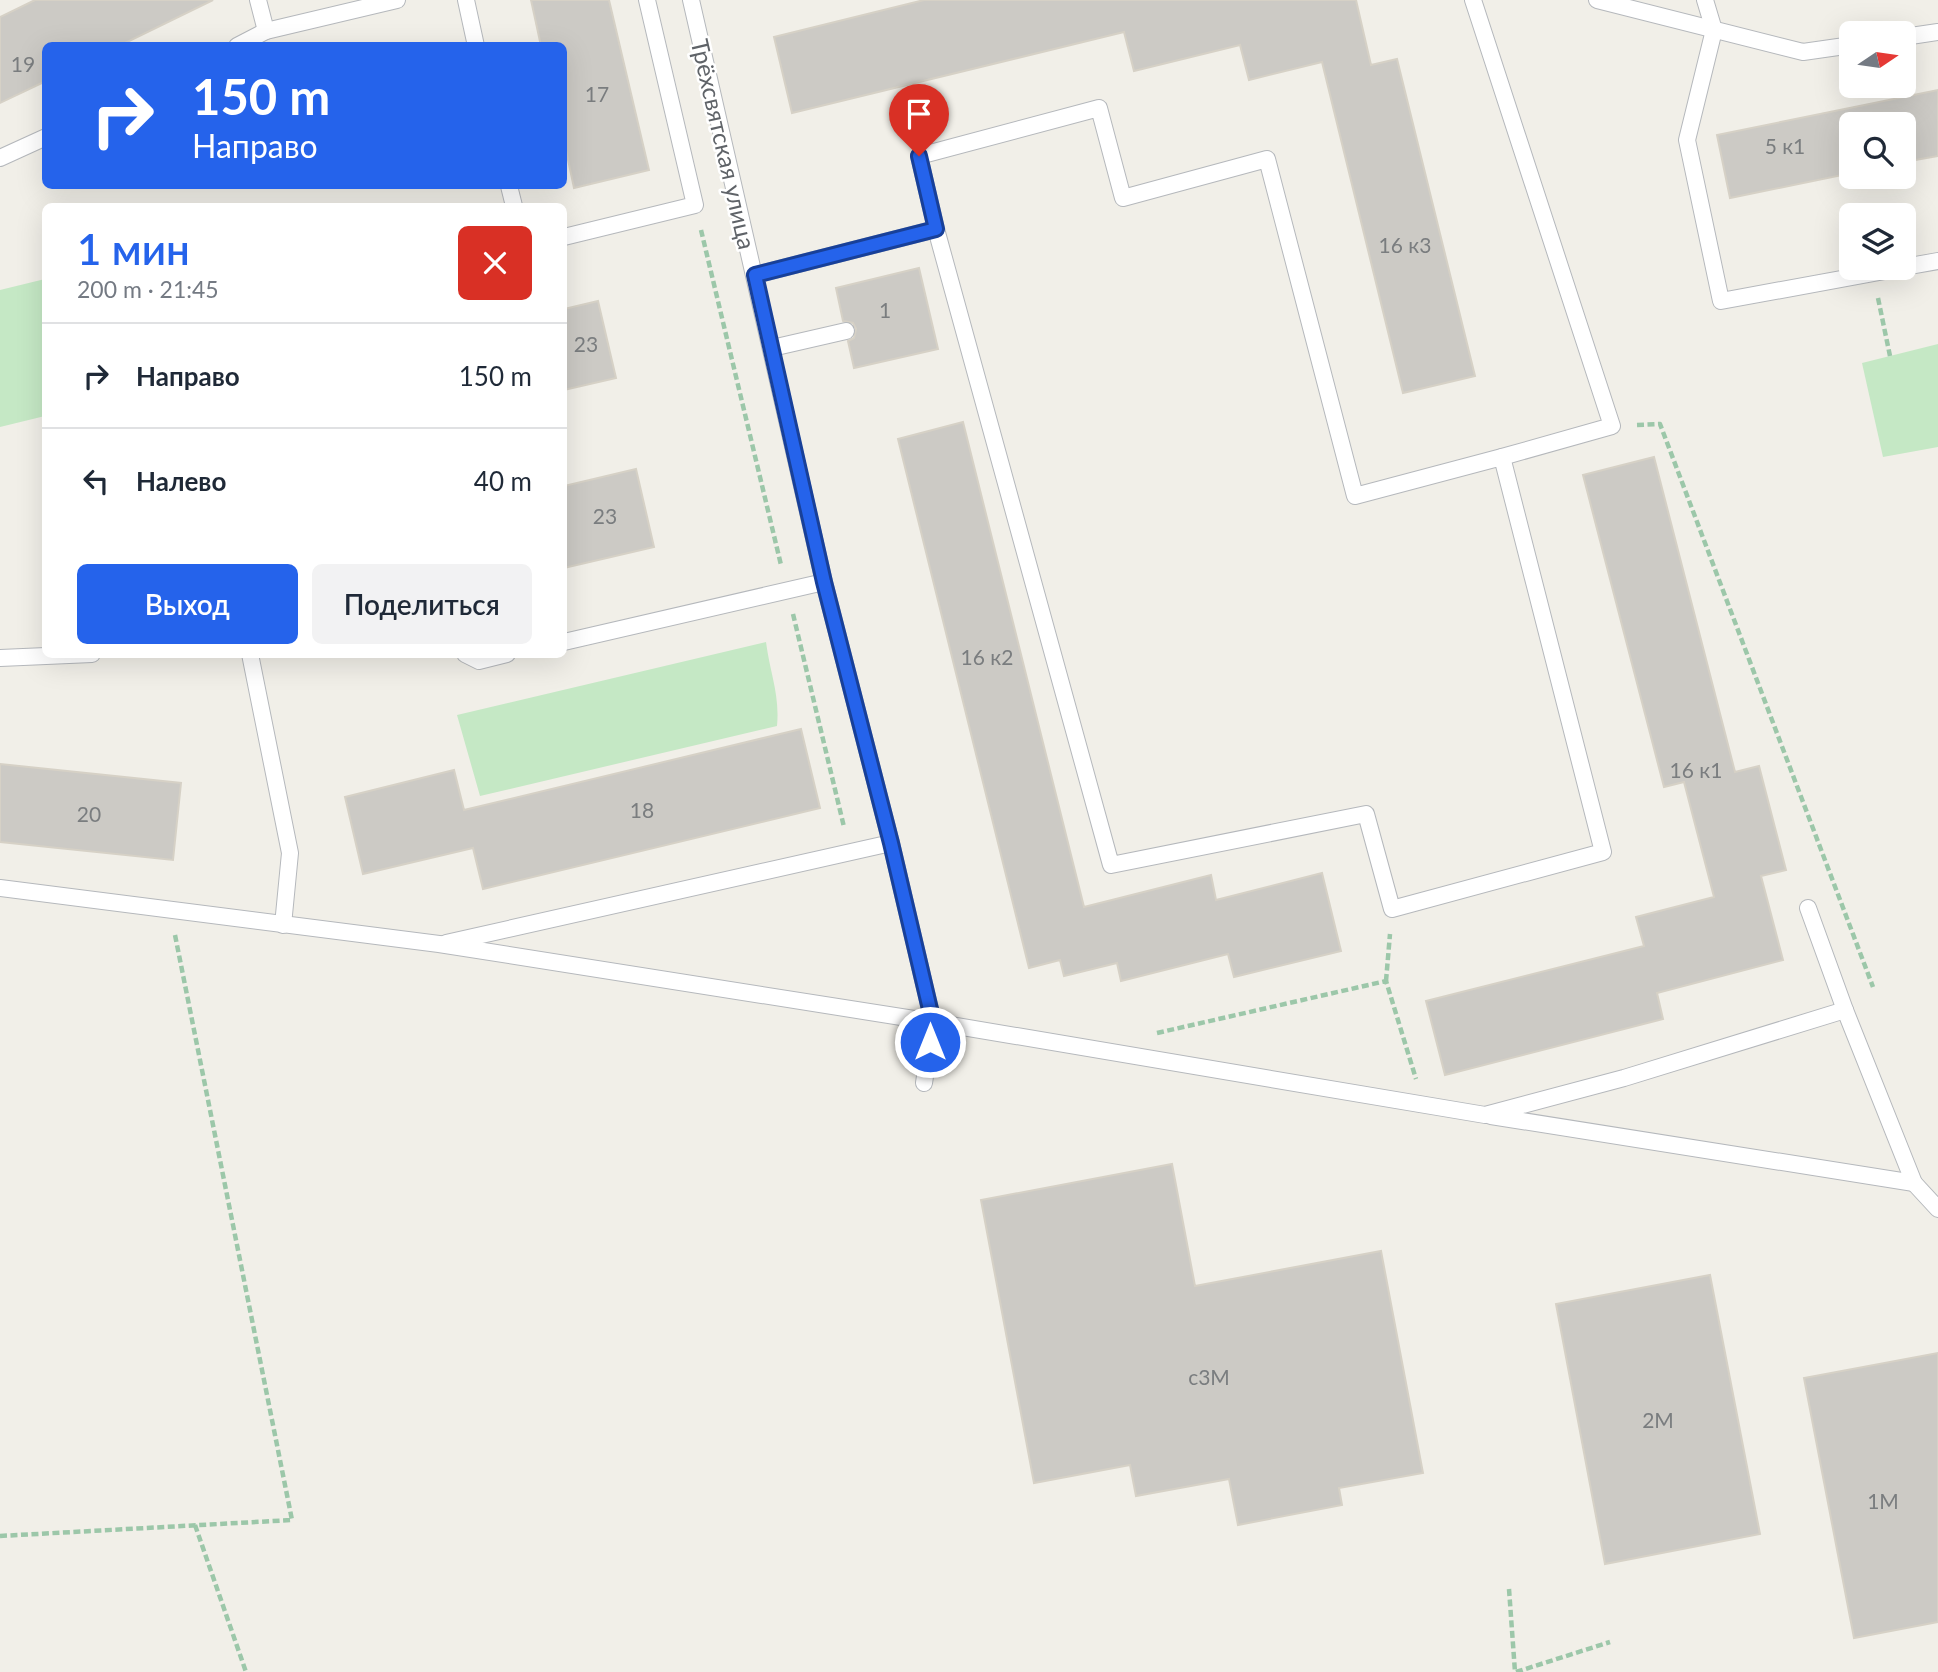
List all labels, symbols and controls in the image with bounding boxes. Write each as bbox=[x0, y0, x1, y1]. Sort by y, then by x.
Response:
north arrow bbox=[1839, 21, 1916, 98]
map controls bbox=[1839, 21, 1916, 280]
street label: Трёхсвятская улица bbox=[686, 36, 762, 252]
house number: 19 bbox=[11, 51, 35, 76]
text: 150 m bbox=[192, 67, 330, 125]
icon: right bbox=[77, 70, 168, 161]
house number: 17 bbox=[585, 81, 609, 106]
pin bbox=[889, 84, 949, 156]
icon: arrive bbox=[900, 95, 938, 133]
button: search bbox=[1839, 112, 1916, 189]
text: Направо bbox=[192, 126, 318, 165]
house number: 5 к1 bbox=[1765, 133, 1805, 158]
button: layers bbox=[1839, 203, 1916, 280]
text: 1 мин bbox=[77, 224, 190, 274]
button: close bbox=[458, 226, 532, 300]
house number: 16 к3 bbox=[1379, 232, 1431, 257]
text: 200 m · 21:45 bbox=[77, 275, 219, 303]
house number: 1 bbox=[879, 297, 891, 322]
house number: 23 bbox=[574, 331, 598, 356]
icon: right bbox=[77, 357, 115, 395]
text: Направо bbox=[136, 360, 240, 392]
text: 150 m bbox=[459, 360, 532, 392]
icon: left bbox=[77, 462, 115, 500]
text: Налево bbox=[136, 465, 226, 497]
text: 40 m bbox=[474, 465, 532, 497]
house number: 23 bbox=[593, 503, 617, 528]
button: Выход bbox=[77, 564, 298, 644]
button: Поделиться bbox=[312, 564, 532, 644]
house number: 16 к2 bbox=[961, 644, 1013, 669]
house number: 16 к1 bbox=[1670, 757, 1722, 782]
house number: 18 bbox=[630, 797, 654, 822]
house number: 20 bbox=[77, 801, 101, 826]
position arrow bbox=[893, 1005, 967, 1079]
house number: с3М bbox=[1188, 1364, 1230, 1389]
house number: 2М bbox=[1642, 1407, 1674, 1432]
house number: 1М bbox=[1867, 1488, 1899, 1513]

